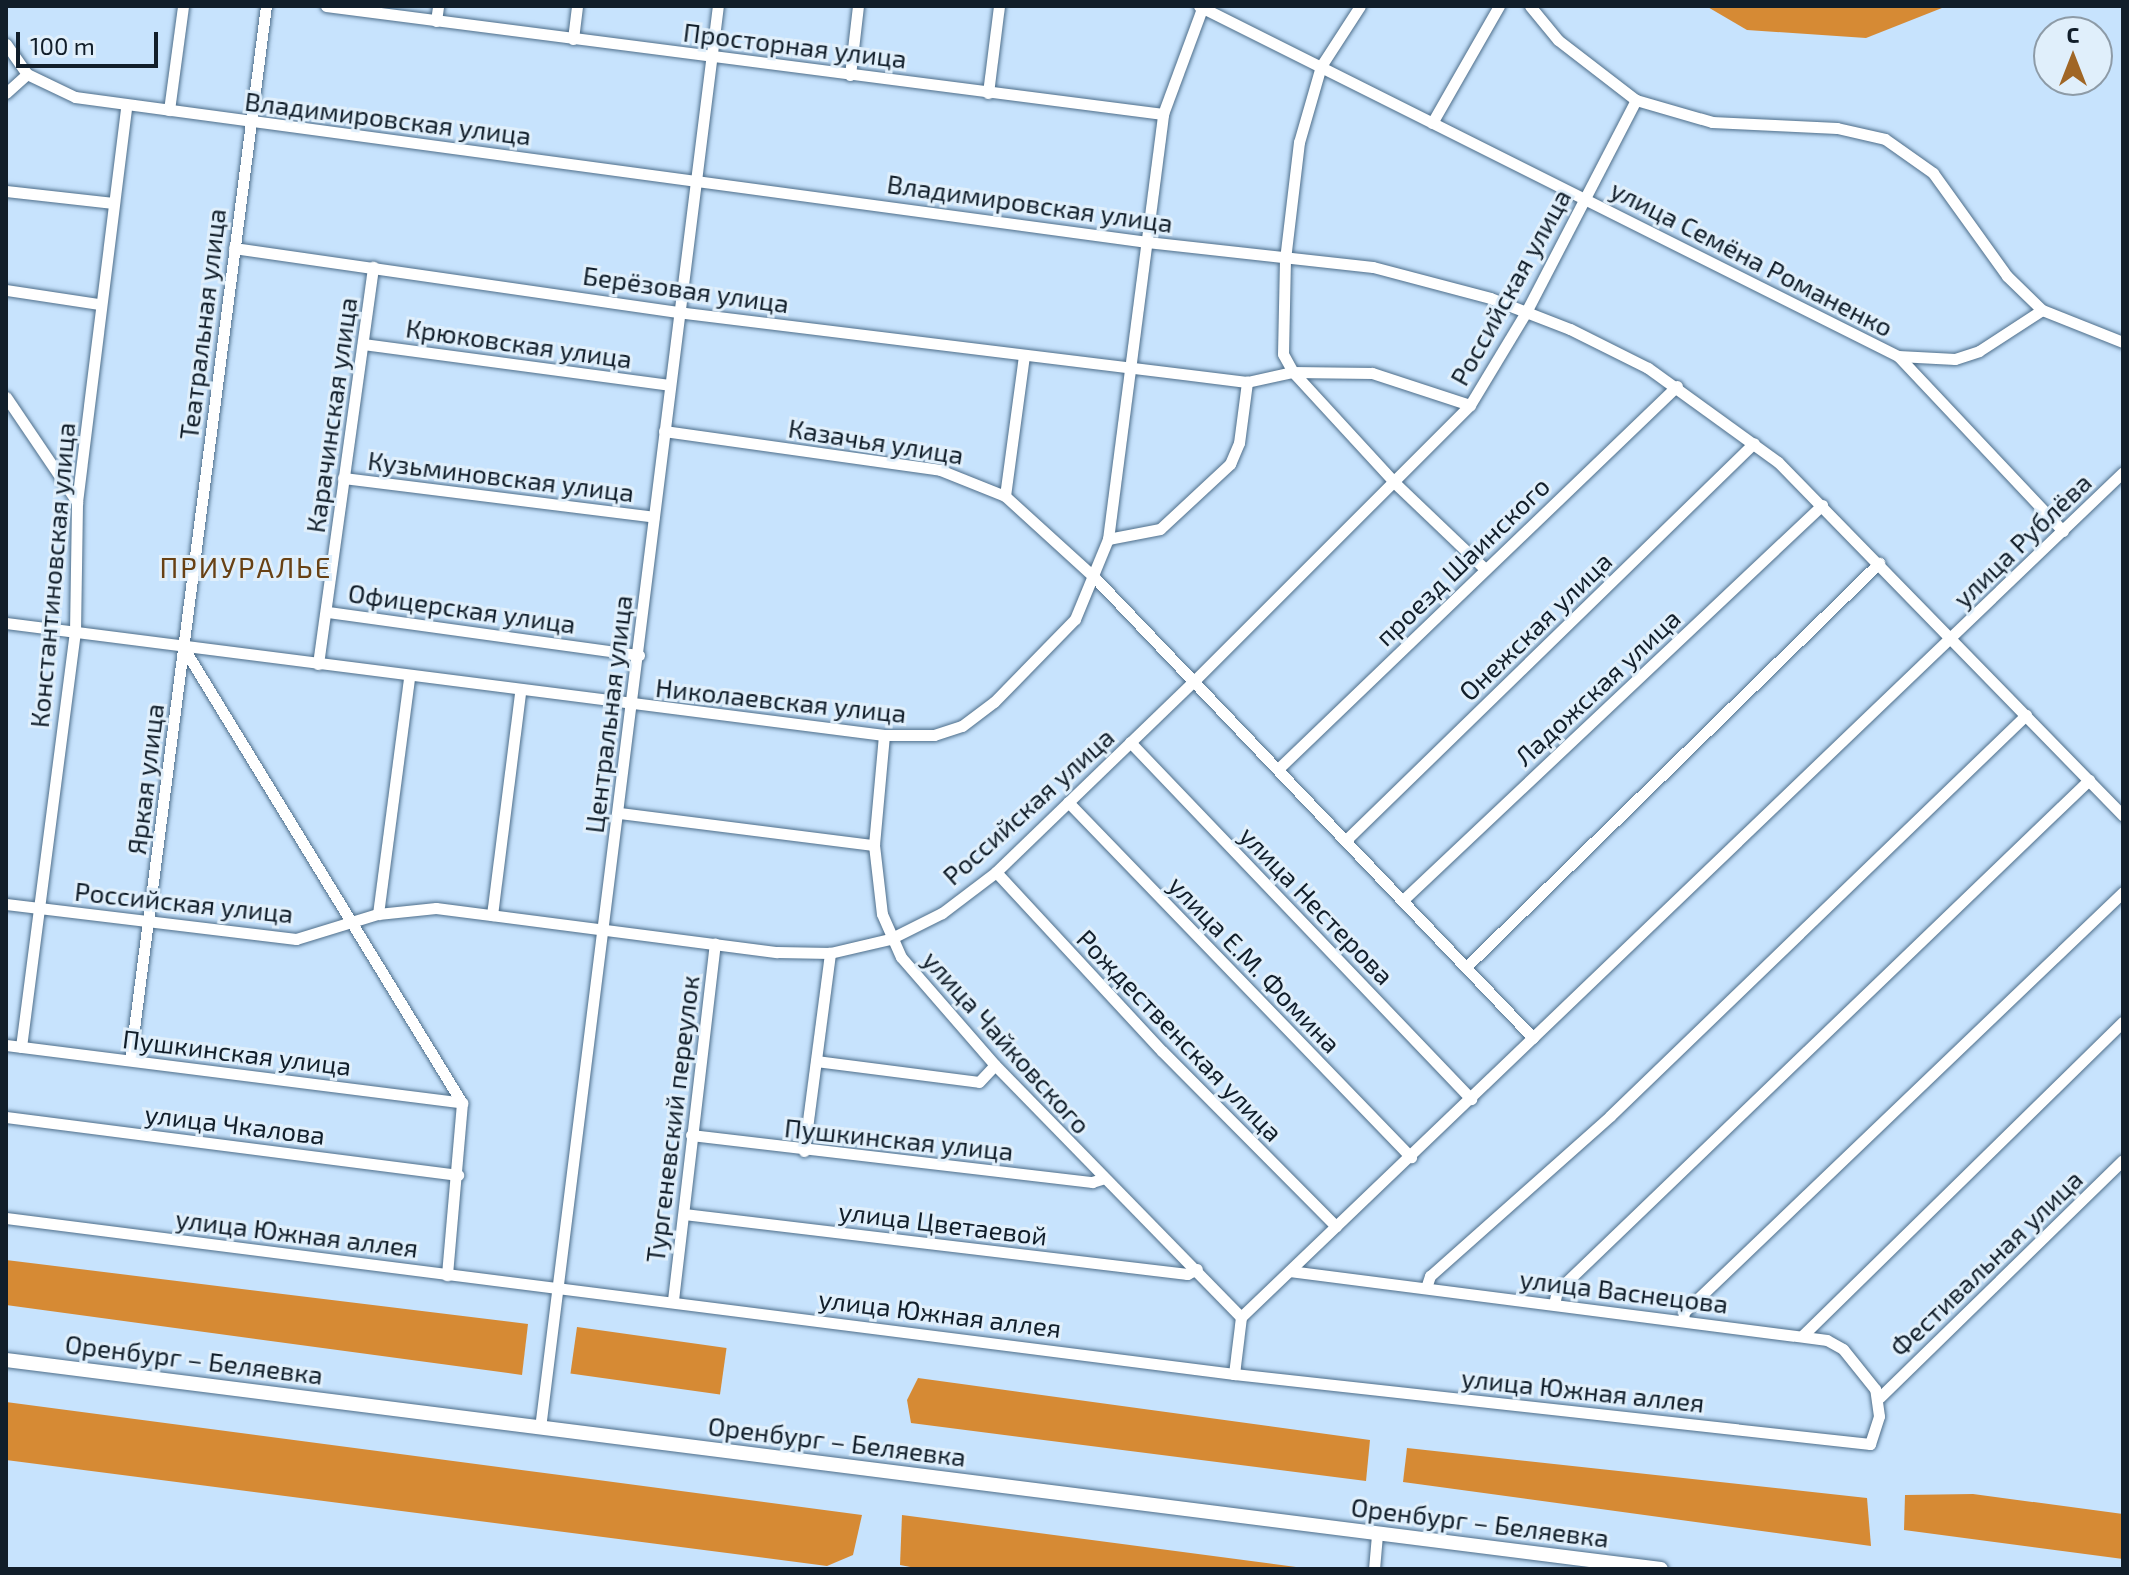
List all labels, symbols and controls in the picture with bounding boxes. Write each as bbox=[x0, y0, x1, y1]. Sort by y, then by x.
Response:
scale bar bbox=[20, 16, 162, 66]
street label: Просторная улица bbox=[682, 16, 908, 74]
north arrow bbox=[2033, 16, 2113, 96]
text: С bbox=[2067, 21, 2079, 47]
text: 100 m bbox=[30, 31, 95, 60]
street label: Владимировская улица bbox=[243, 85, 533, 151]
street label: Владимировская улица bbox=[885, 167, 1175, 239]
street label: улица Семёна Романенко bbox=[1606, 173, 1898, 343]
street label: Российская улица bbox=[1443, 183, 1577, 391]
street label: Театральная улица bbox=[172, 207, 232, 441]
street label: Берёзовая улица bbox=[581, 259, 791, 319]
street label: Карачинская улица bbox=[299, 295, 363, 535]
street label: Крюковская улица bbox=[404, 312, 634, 374]
street label: Казачья улица bbox=[786, 412, 966, 470]
street label: Константиновская улица bbox=[23, 421, 81, 729]
street label: Кузьминовская улица bbox=[366, 444, 636, 508]
street label: улица Рублёва bbox=[1946, 466, 2098, 614]
street label: проезд Шаинского bbox=[1369, 470, 1555, 652]
street label: Онежская улица bbox=[1452, 545, 1618, 707]
district label: ПРИУРАЛЬЕ bbox=[160, 550, 332, 584]
street label: Офицерская улица bbox=[346, 577, 578, 639]
street label: Центральная улица bbox=[578, 593, 638, 835]
street label: Ладожская улица bbox=[1508, 602, 1686, 772]
street label: Николаевская улица bbox=[654, 671, 908, 729]
street label: Яркая улица bbox=[120, 702, 170, 856]
street label: Российская улица bbox=[936, 721, 1120, 891]
street label: улица Нестерова bbox=[1234, 819, 1400, 991]
street label: улица Е.М. Фомина bbox=[1163, 869, 1347, 1059]
street label: Российская улица bbox=[73, 875, 295, 929]
street label: Рождественская улица bbox=[1071, 923, 1289, 1147]
street label: улица Чайковского bbox=[917, 944, 1097, 1140]
street label: Тургеневский переулок bbox=[639, 974, 705, 1264]
street label: Пушкинская улица bbox=[121, 1022, 353, 1082]
street label: улица Чкалова bbox=[143, 1097, 327, 1151]
street label: Пушкинская улица bbox=[783, 1111, 1015, 1167]
street label: Фестивальная улица bbox=[1883, 1163, 2089, 1363]
street label: улица Цветаевой bbox=[837, 1195, 1049, 1251]
street label: улица Южная аллея bbox=[174, 1203, 420, 1263]
street label: улица Васнецова bbox=[1518, 1263, 1730, 1319]
street label: улица Южная аллея bbox=[817, 1283, 1063, 1343]
street label: Оренбург – Беляевка bbox=[63, 1328, 325, 1390]
street label: улица Южная аллея bbox=[1460, 1362, 1706, 1418]
street label: Оренбург – Беляевка bbox=[706, 1410, 968, 1472]
street label: Оренбург – Беляевка bbox=[1349, 1491, 1611, 1553]

